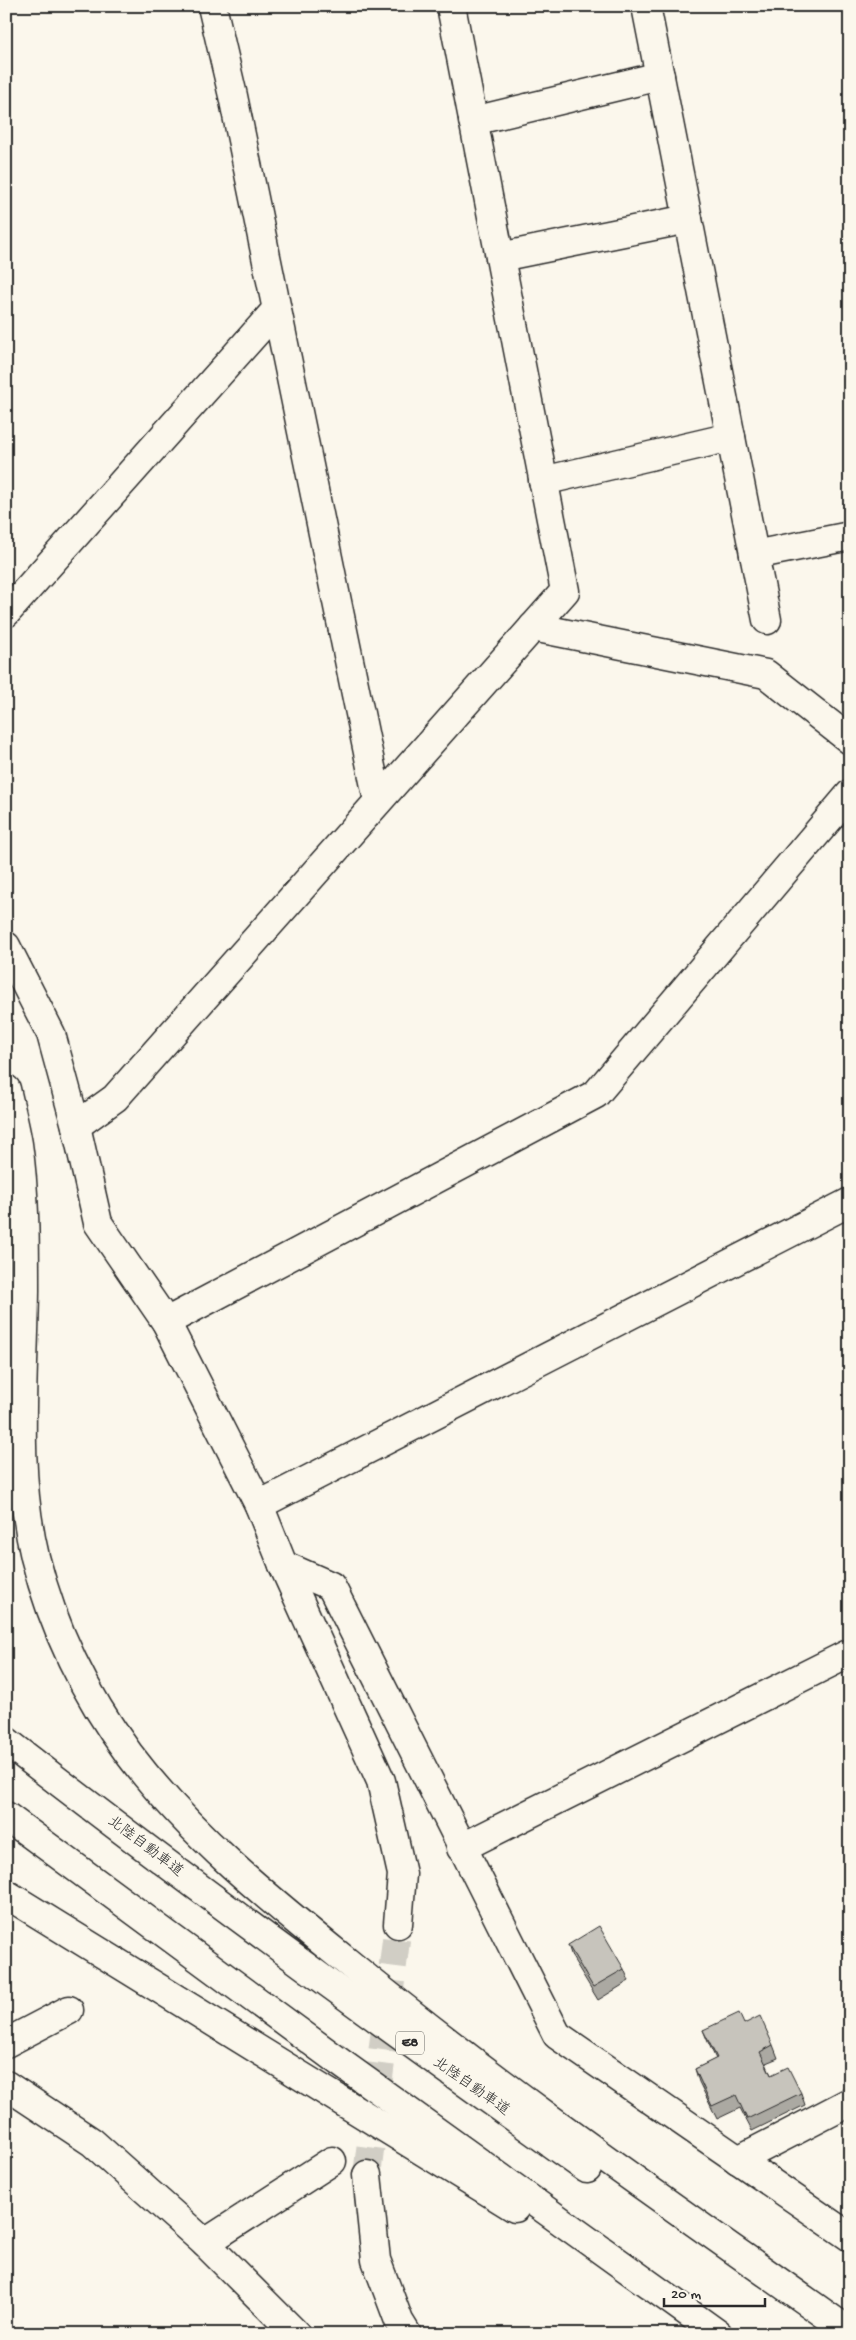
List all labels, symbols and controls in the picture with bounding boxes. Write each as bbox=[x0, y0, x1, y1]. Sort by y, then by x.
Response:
street label: 北陸自動車道 bbox=[104, 1812, 187, 1881]
road number: E8 bbox=[396, 2032, 424, 2054]
street label: 北陸自動車道 bbox=[429, 2053, 514, 2120]
scale bar bbox=[664, 2275, 765, 2307]
text: 20 m bbox=[671, 2286, 701, 2304]

